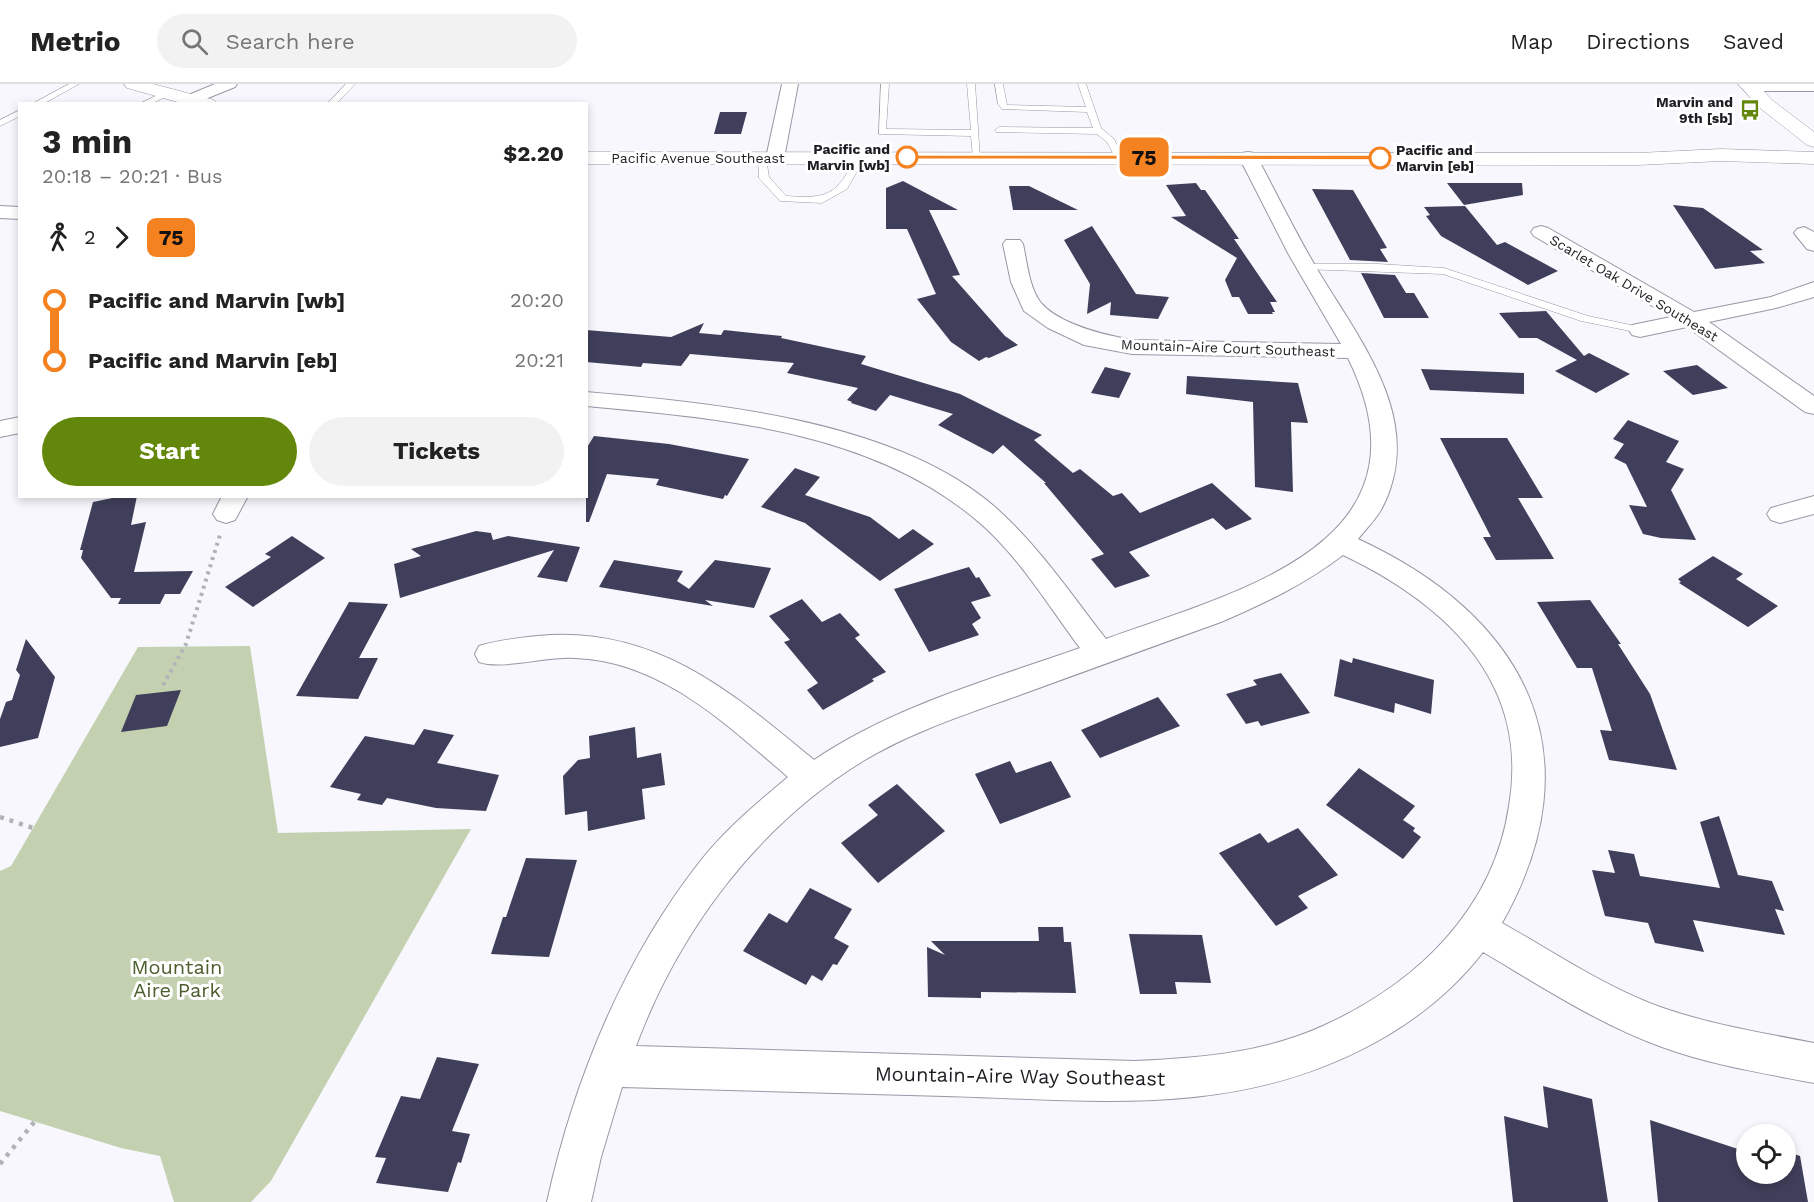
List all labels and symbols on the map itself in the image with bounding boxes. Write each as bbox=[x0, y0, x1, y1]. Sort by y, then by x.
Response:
place label: Marvin and 9th [sb] bbox=[1656, 94, 1733, 126]
bus stop icon: Marvin and 9th [sb] bbox=[1738, 98, 1762, 122]
line badge: 75 bbox=[1117, 138, 1171, 176]
place label: Pacific and Marvin [wb] bbox=[807, 141, 890, 173]
place label: Pacific and Marvin [eb] bbox=[1396, 142, 1474, 174]
marker: Pacific and Marvin [wb] bbox=[896, 146, 918, 168]
marker: Pacific and Marvin [eb] bbox=[1369, 147, 1391, 169]
street label: Pacific Avenue Southeast bbox=[611, 150, 785, 166]
street label: Scarlet Oak Drive Southeast bbox=[1547, 231, 1721, 345]
street label: Mountain-Aire Court Southeast bbox=[1121, 336, 1335, 360]
park label: Mountain Aire Park bbox=[132, 955, 222, 1002]
street label: Mountain-Aire Way Southeast bbox=[875, 1061, 1166, 1091]

